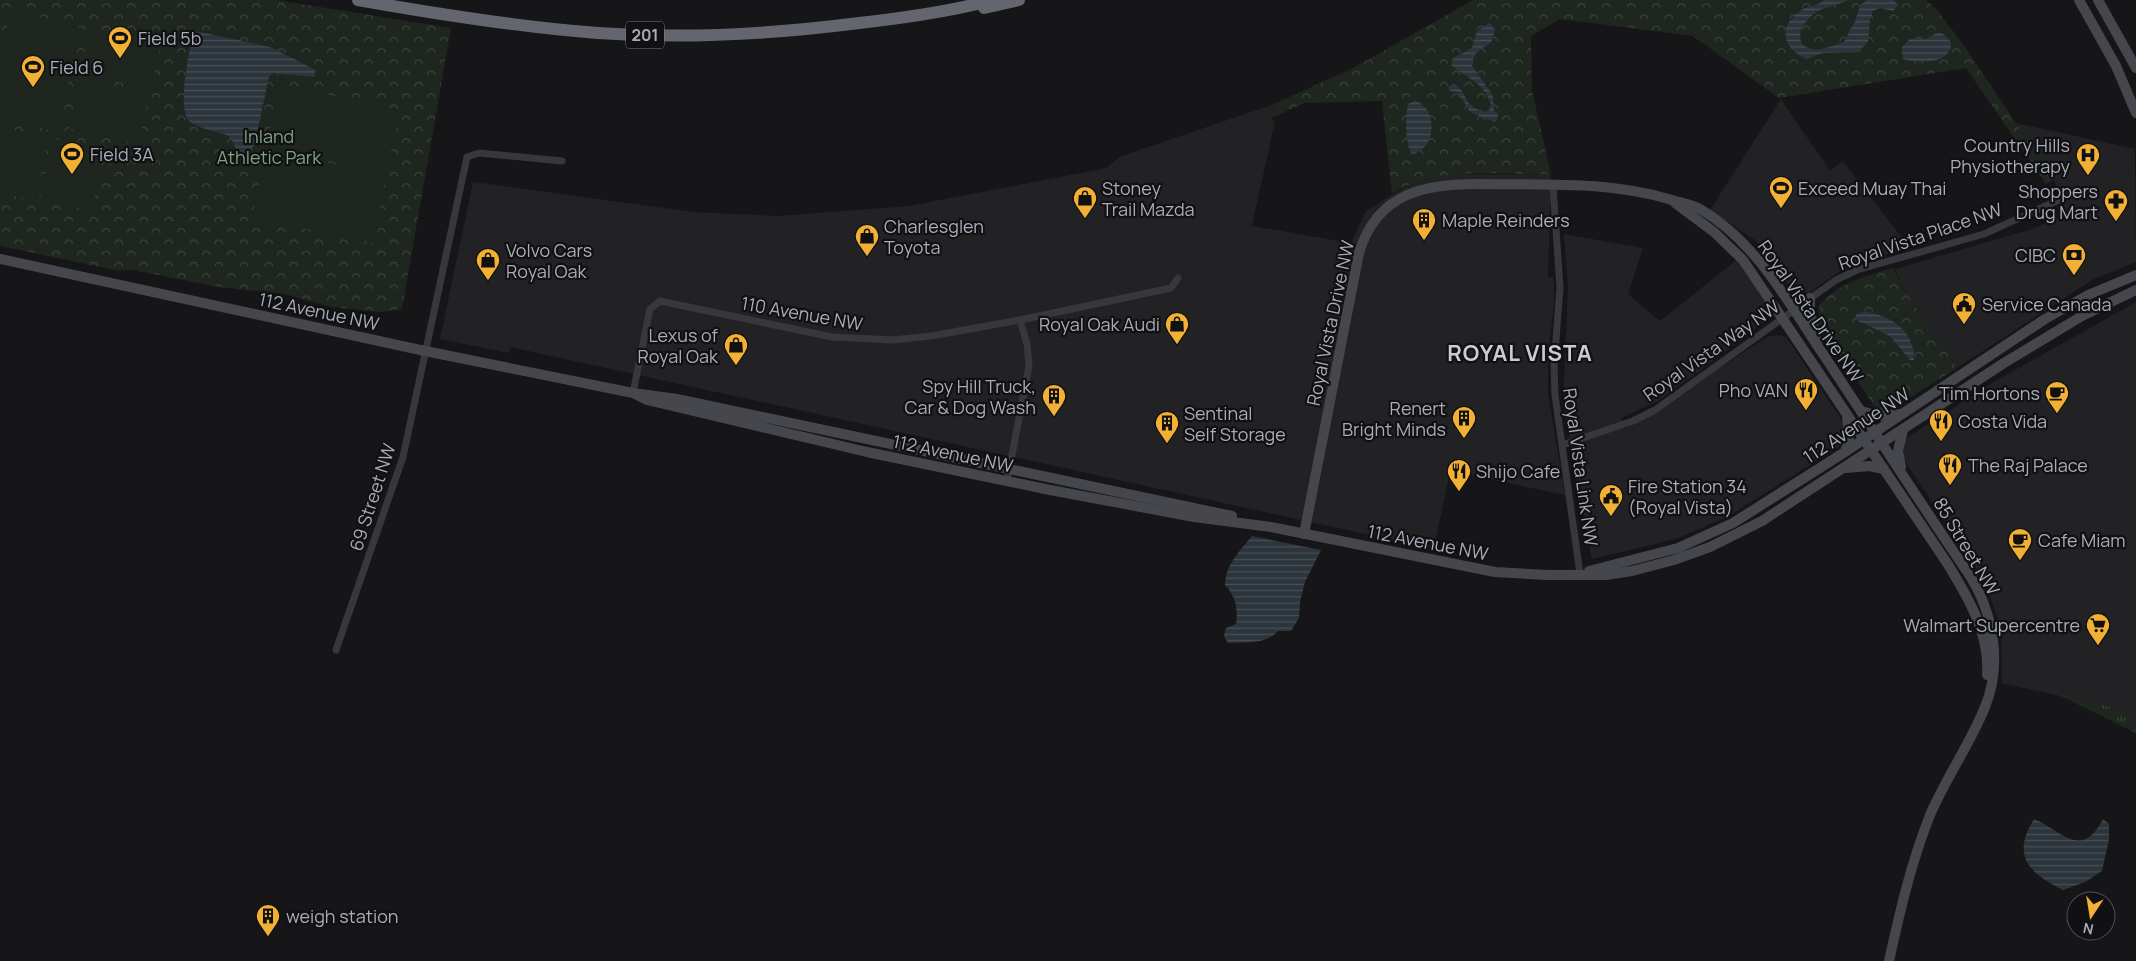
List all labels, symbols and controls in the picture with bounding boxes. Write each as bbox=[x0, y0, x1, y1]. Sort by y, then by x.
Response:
road number: 201 bbox=[626, 22, 664, 48]
sports icon: Field 5b bbox=[107, 25, 133, 59]
place label: Field 5b bbox=[138, 26, 201, 50]
sports icon: Field 6 bbox=[20, 54, 46, 88]
place label: Field 6 bbox=[50, 55, 103, 79]
park label: Inland Athletic Park bbox=[217, 124, 322, 169]
place label: Country Hills Physiotherapy bbox=[1950, 133, 2071, 178]
sports icon: Field 3A bbox=[59, 141, 85, 175]
place label: Field 3A bbox=[90, 142, 154, 166]
hospital icon: Country Hills Physiotherapy bbox=[2075, 142, 2101, 176]
sports icon: Exceed Muay Thai bbox=[1768, 175, 1794, 209]
place label: Stoney Trail Mazda bbox=[1102, 176, 1195, 221]
place label: Exceed Muay Thai bbox=[1798, 176, 1946, 200]
place label: Shoppers Drug Mart bbox=[2016, 179, 2098, 224]
shop icon: Stoney Trail Mazda bbox=[1072, 185, 1098, 219]
pharmacy icon: Shoppers Drug Mart bbox=[2103, 188, 2129, 222]
street label: Royal Vista Place NW bbox=[1835, 197, 2005, 275]
building icon: Maple Reinders bbox=[1411, 207, 1437, 241]
place label: Maple Reinders bbox=[1442, 208, 1570, 232]
place label: Charlesglen Toyota bbox=[884, 214, 984, 259]
shop icon: Charlesglen Toyota bbox=[854, 223, 880, 257]
street label: Royal Vista Drive NW bbox=[1753, 235, 1869, 387]
place label: Volvo Cars Royal Oak bbox=[506, 238, 592, 283]
street label: Royal Vista Drive NW bbox=[1301, 238, 1359, 408]
bank icon: CIBC bbox=[2061, 242, 2087, 276]
place label: CIBC bbox=[2015, 243, 2056, 267]
shop icon: Volvo Cars Royal Oak bbox=[475, 247, 501, 281]
street label: 112 Avenue NW bbox=[257, 287, 381, 335]
street label: 110 Avenue NW bbox=[739, 291, 865, 336]
public building icon: Service Canada bbox=[1951, 291, 1977, 325]
place label: Service Canada bbox=[1982, 292, 2112, 316]
street label: Royal Vista Way NW bbox=[1638, 294, 1784, 406]
shop icon: Royal Oak Audi bbox=[1164, 311, 1190, 345]
place label: Royal Oak Audi bbox=[1039, 312, 1160, 336]
place label: Lexus of Royal Oak bbox=[637, 323, 719, 368]
shop icon: Lexus of Royal Oak bbox=[723, 332, 749, 366]
district label: ROYAL VISTA bbox=[1447, 338, 1593, 368]
place label: Spy Hill Truck, Car & Dog Wash bbox=[905, 374, 1036, 419]
restaurant icon: Pho VAN bbox=[1793, 377, 1819, 411]
place label: Pho VAN bbox=[1719, 378, 1788, 402]
cafe icon: Tim Hortons bbox=[2044, 380, 2070, 414]
place label: Tim Hortons bbox=[1939, 381, 2040, 405]
street label: 112 Avenue NW bbox=[1798, 382, 1914, 468]
building icon: Spy Hill Truck, Car & Dog Wash bbox=[1041, 383, 1067, 417]
street label: Royal Vista Link NW bbox=[1558, 386, 1604, 548]
place label: Renert Bright Minds bbox=[1342, 396, 1446, 441]
place label: Sentinal Self Storage bbox=[1184, 401, 1286, 446]
building icon: Renert Bright Minds bbox=[1451, 405, 1477, 439]
restaurant icon: Costa Vida bbox=[1928, 408, 1954, 442]
place label: Costa Vida bbox=[1958, 409, 2047, 433]
building icon: Sentinal Self Storage bbox=[1154, 410, 1180, 444]
street label: 112 Avenue NW bbox=[891, 429, 1015, 477]
street label: 69 Street NW bbox=[343, 440, 401, 554]
restaurant icon: The Raj Palace bbox=[1937, 452, 1963, 486]
place label: The Raj Palace bbox=[1968, 453, 2088, 477]
restaurant icon: Shijo Cafe bbox=[1446, 458, 1472, 492]
place label: Shijo Cafe bbox=[1476, 459, 1560, 483]
place label: Fire Station 34 (Royal Vista) bbox=[1628, 474, 1747, 519]
public building icon: Fire Station 34 (Royal Vista) bbox=[1598, 483, 1624, 517]
street label: 85 Street NW bbox=[1928, 493, 2006, 599]
street label: 112 Avenue NW bbox=[1366, 519, 1490, 565]
cafe icon: Cafe Miam bbox=[2007, 527, 2033, 561]
place label: Cafe Miam bbox=[2038, 528, 2126, 552]
supermarket icon: Walmart Supercentre bbox=[2085, 612, 2111, 646]
place label: Walmart Supercentre bbox=[1903, 613, 2080, 637]
north arrow bbox=[2066, 891, 2116, 941]
building icon: weigh station bbox=[255, 903, 281, 937]
place label: weigh station bbox=[286, 904, 399, 928]
text: N bbox=[2081, 919, 2095, 940]

